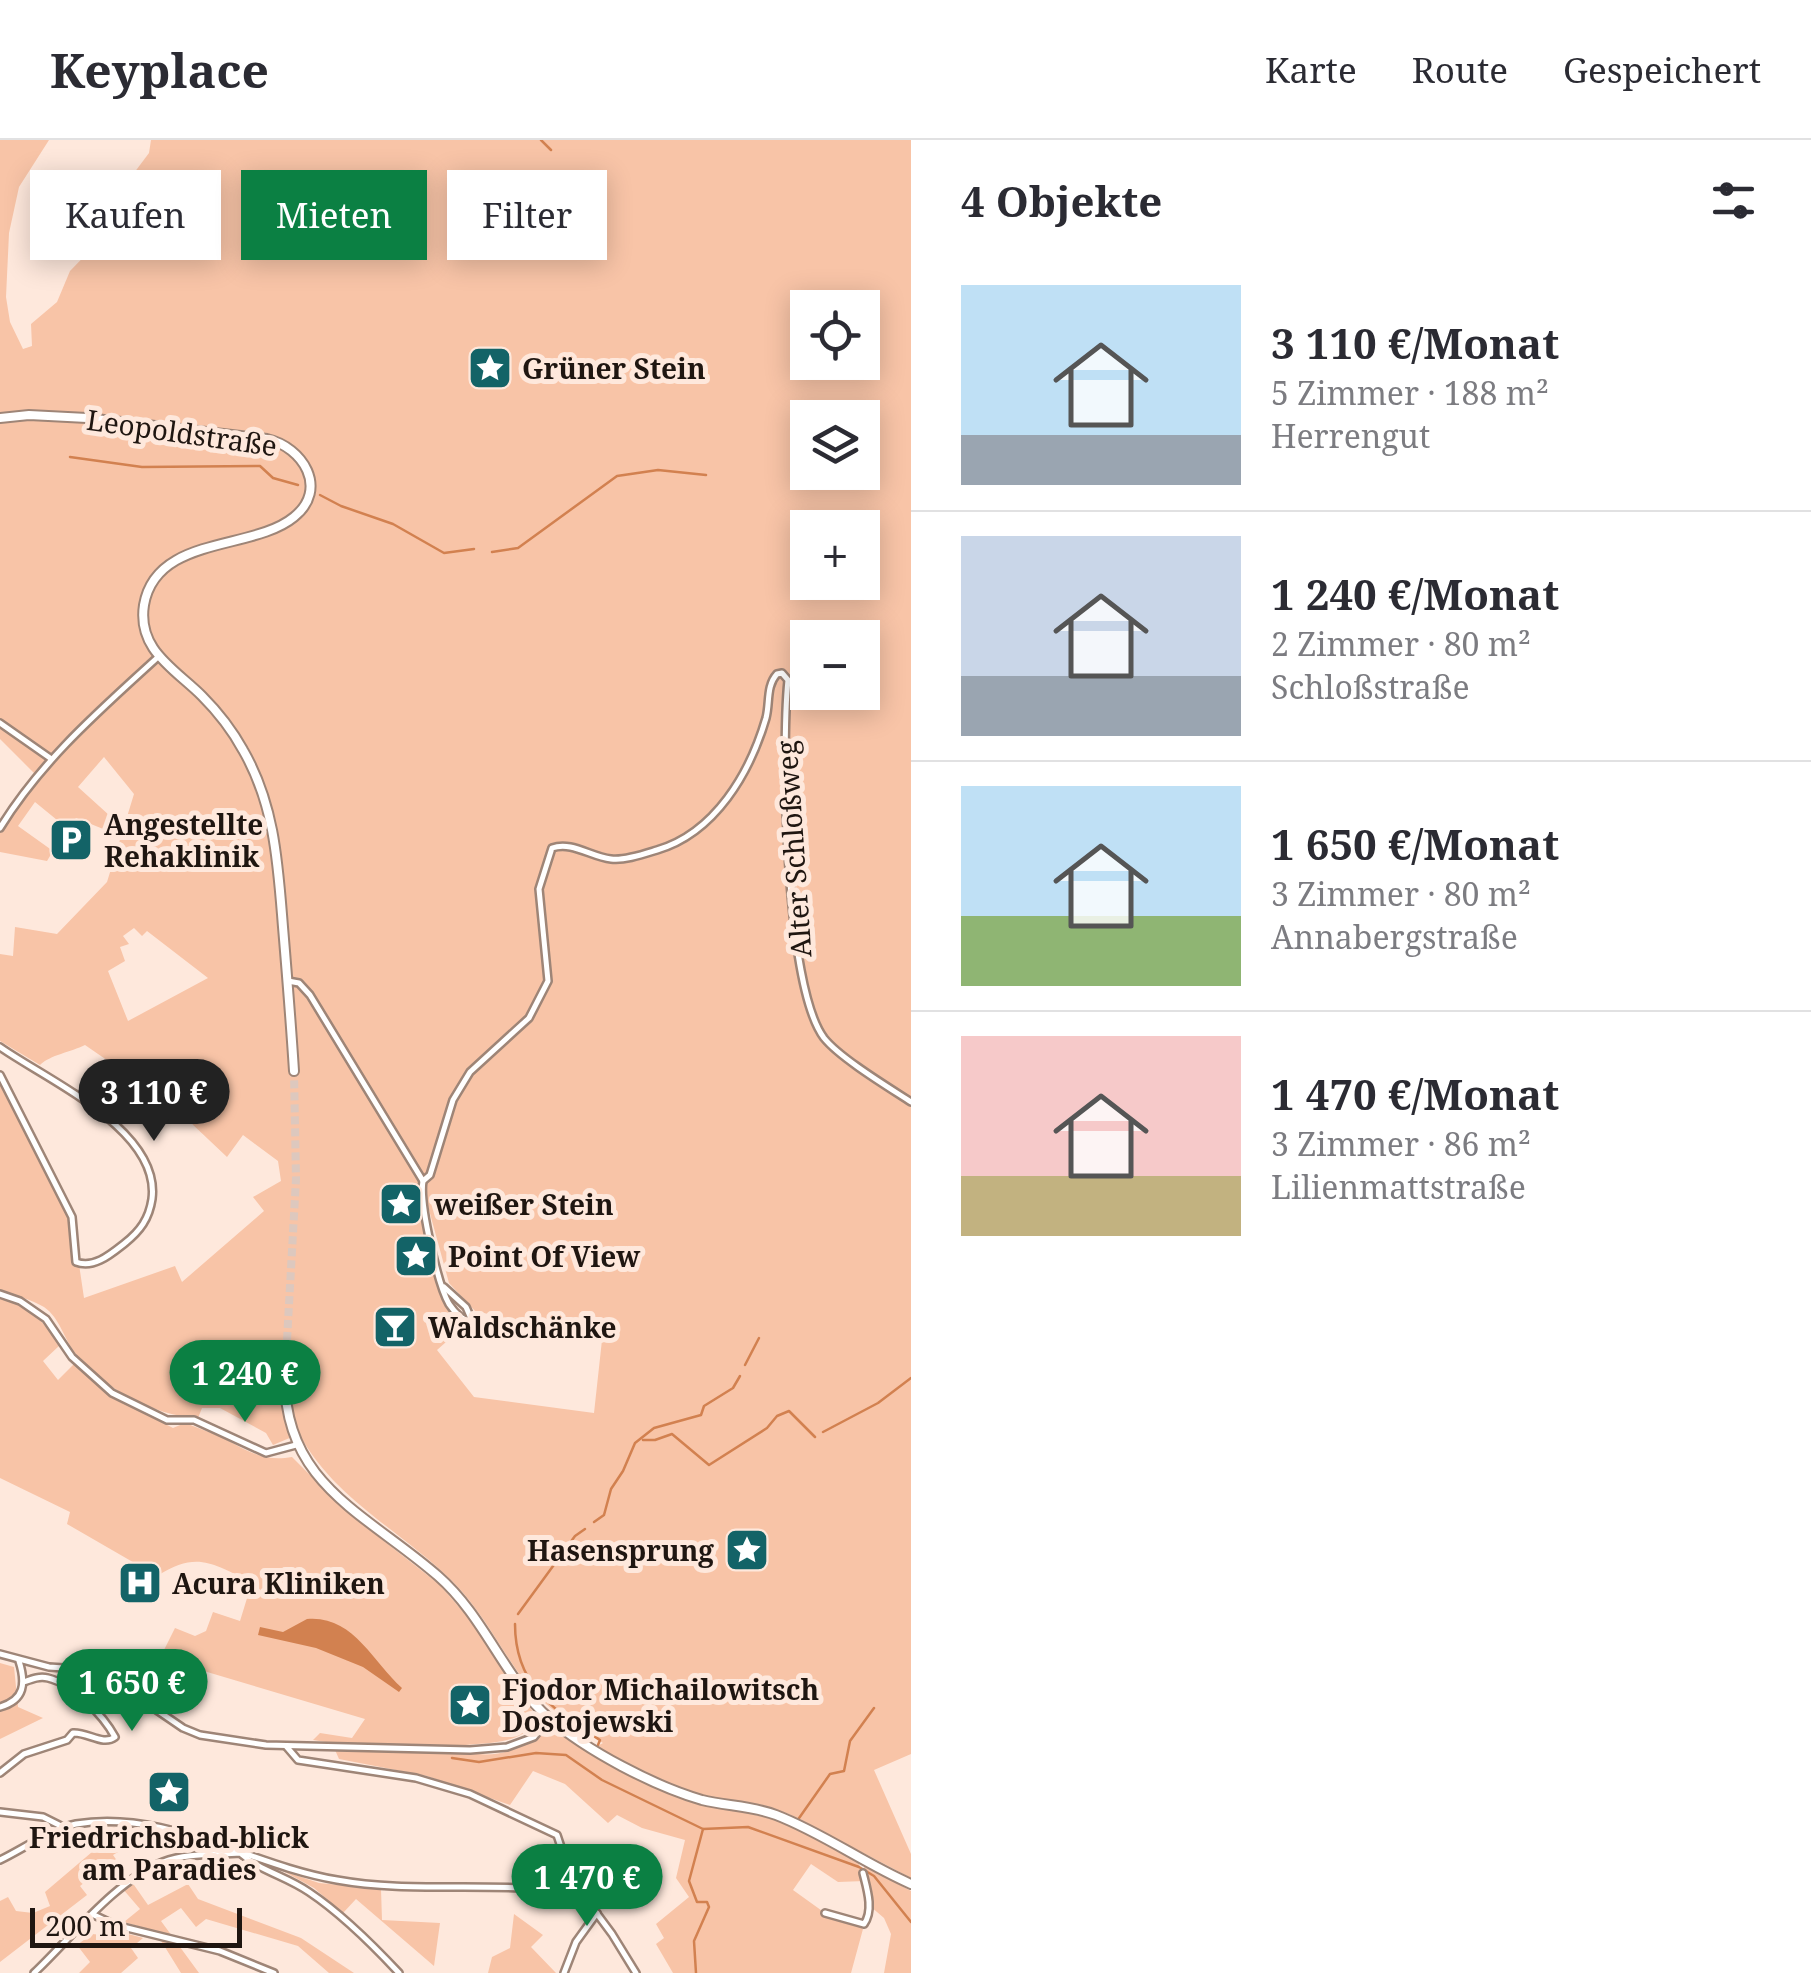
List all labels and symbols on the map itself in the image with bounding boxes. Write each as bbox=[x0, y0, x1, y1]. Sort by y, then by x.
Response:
place icon: Grüner Stein bbox=[467, 345, 513, 391]
place label: Grüner Stein bbox=[522, 349, 706, 387]
street label: Leopoldstraße bbox=[84, 400, 280, 464]
street label: Alter Schloßweg bbox=[766, 739, 820, 959]
place label: Angestellte Rehaklinik bbox=[104, 805, 263, 875]
parking icon: Angestellte Rehaklinik bbox=[48, 817, 94, 863]
pin: 3 110 € bbox=[62, 1059, 246, 1144]
place icon: weißer Stein bbox=[378, 1181, 424, 1227]
place label: weißer Stein bbox=[433, 1185, 614, 1223]
place icon: Point Of View bbox=[393, 1233, 439, 1279]
place label: Point Of View bbox=[448, 1237, 640, 1275]
bar icon: Waldschänke bbox=[372, 1304, 418, 1350]
place label: Waldschänke bbox=[428, 1308, 617, 1346]
pin: 1 240 € bbox=[153, 1340, 337, 1425]
place icon: Hasensprung bbox=[724, 1527, 770, 1573]
place label: Hasensprung bbox=[527, 1531, 714, 1569]
hospital icon: Acura Kliniken bbox=[117, 1560, 163, 1606]
place label: Acura Kliniken bbox=[172, 1564, 385, 1602]
pin: 1 650 € bbox=[40, 1649, 224, 1734]
place label: Fjodor Michailowitsch Dostojewski bbox=[502, 1670, 819, 1740]
place icon: Fjodor Michailowitsch Dostojewski bbox=[447, 1682, 493, 1728]
place icon: Friedrichsbad-blick am Paradies bbox=[146, 1769, 192, 1815]
place label: Friedrichsbad-blick am Paradies bbox=[29, 1818, 309, 1888]
pin: 1 470 € bbox=[495, 1844, 679, 1929]
scale bar bbox=[30, 1903, 242, 1948]

